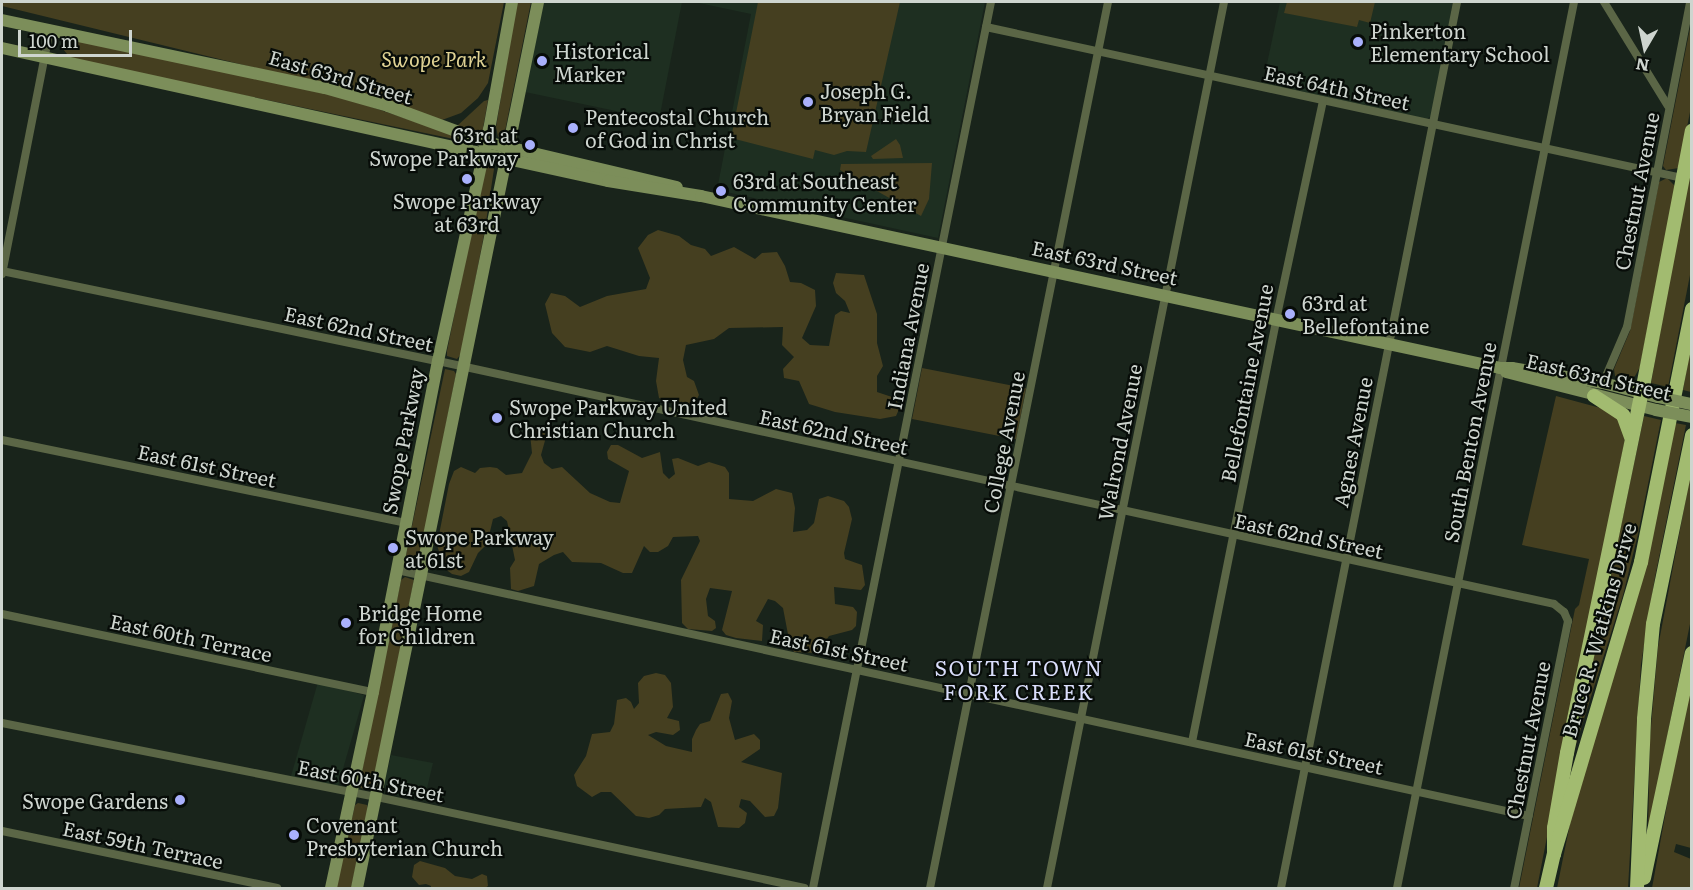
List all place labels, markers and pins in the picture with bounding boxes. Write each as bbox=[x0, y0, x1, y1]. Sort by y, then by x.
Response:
place label: Pinkerton Elementary School bbox=[1370, 19, 1550, 66]
marker: Pinkerton Elementary School bbox=[1351, 35, 1365, 49]
place label: Historical Marker bbox=[554, 38, 649, 85]
marker: Historical Marker bbox=[535, 54, 549, 68]
place label: Joseph G. Bryan Field bbox=[820, 78, 929, 125]
marker: Joseph G. Bryan Field bbox=[801, 95, 815, 109]
place label: Pentecostal Church of God in Christ bbox=[585, 104, 769, 151]
marker: Pentecostal Church of God in Christ bbox=[566, 121, 580, 135]
place label: 63rd at Swope Parkway bbox=[369, 122, 518, 169]
marker: 63rd at Swope Parkway bbox=[523, 138, 537, 152]
place label: 63rd at Southeast Community Center bbox=[733, 168, 917, 215]
marker: Swope Parkway at 63rd bbox=[460, 172, 474, 186]
marker: 63rd at Southeast Community Center bbox=[714, 184, 728, 198]
place label: Swope Parkway at 63rd bbox=[393, 188, 541, 235]
place label: 63rd at Bellefontaine bbox=[1302, 290, 1429, 337]
marker: 63rd at Bellefontaine bbox=[1283, 307, 1297, 321]
place label: Swope Parkway United Christian Church bbox=[509, 394, 727, 441]
marker: Swope Parkway United Christian Church bbox=[490, 411, 504, 425]
place label: Swope Parkway at 61st bbox=[405, 524, 554, 571]
marker: Swope Parkway at 61st bbox=[386, 541, 400, 555]
place label: Bridge Home for Children bbox=[358, 600, 482, 647]
marker: Bridge Home for Children bbox=[339, 616, 353, 630]
place label: Swope Gardens bbox=[22, 788, 168, 812]
marker: Swope Gardens bbox=[173, 793, 187, 807]
place label: Covenant Presbyterian Church bbox=[306, 812, 503, 859]
marker: Covenant Presbyterian Church bbox=[287, 828, 301, 842]

